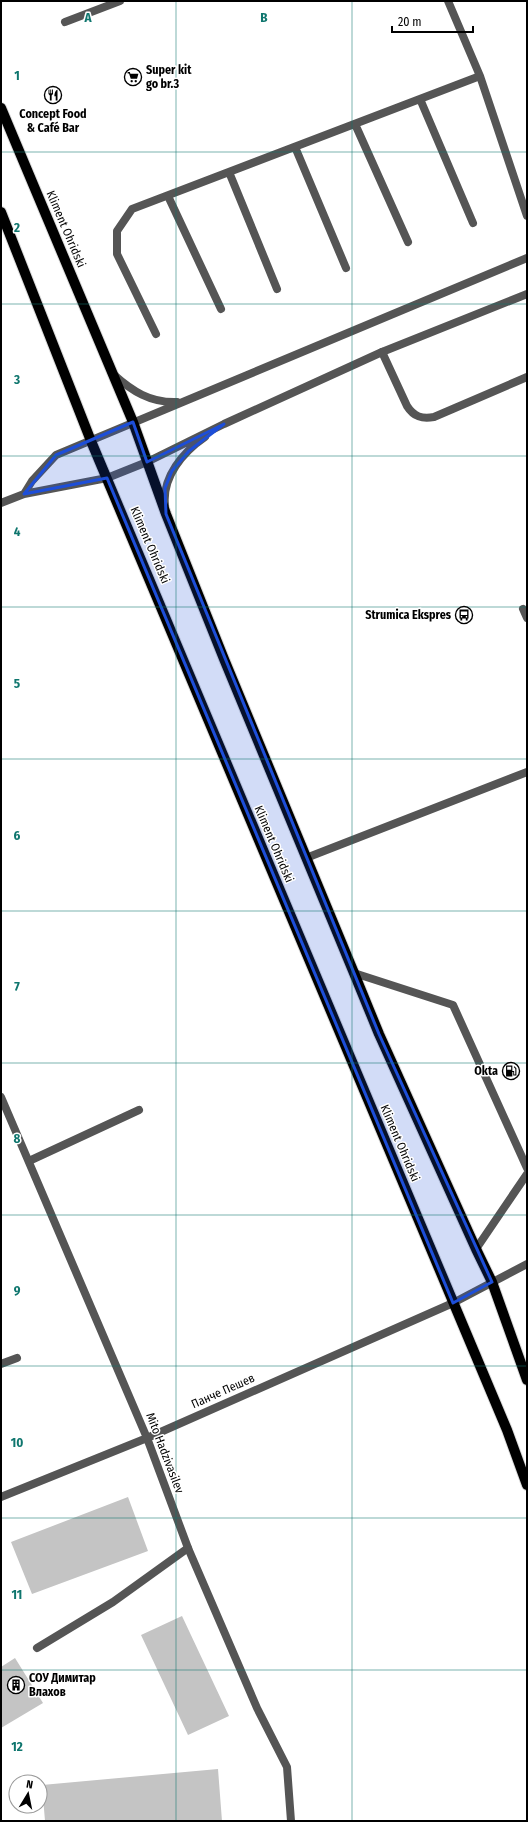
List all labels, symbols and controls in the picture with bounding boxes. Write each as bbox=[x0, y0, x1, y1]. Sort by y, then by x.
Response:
scale bar bbox=[392, 8, 473, 34]
text: A bbox=[83, 10, 92, 25]
text: B bbox=[260, 10, 268, 25]
text: 20 m bbox=[398, 15, 422, 29]
place label: Super kit go br.3 bbox=[146, 63, 192, 91]
supermarket icon: Super kit go br.3 bbox=[123, 67, 143, 87]
text: 1 bbox=[14, 68, 20, 83]
restaurant icon: Concept Food & Café Bar bbox=[43, 85, 63, 105]
place label: Concept Food & Café Bar bbox=[19, 107, 87, 135]
street label: Kliment Ohridski bbox=[44, 189, 88, 269]
text: 2 bbox=[13, 220, 20, 235]
text: 3 bbox=[13, 372, 20, 387]
street label: Kliment Ohridski bbox=[128, 505, 172, 585]
text: 4 bbox=[14, 524, 21, 539]
bus stop icon: Strumica Ekspres bbox=[454, 605, 474, 625]
place label: Strumica Ekspres bbox=[365, 608, 452, 622]
text: 5 bbox=[14, 676, 20, 691]
street label: Kliment Ohridski bbox=[252, 804, 296, 884]
text: 6 bbox=[14, 828, 21, 843]
text: 7 bbox=[14, 979, 20, 994]
fuel station icon: Okta bbox=[501, 1061, 521, 1081]
place label: Okta bbox=[474, 1064, 498, 1078]
street label: Kliment Ohridski bbox=[378, 1103, 422, 1183]
text: 8 bbox=[14, 1131, 21, 1146]
text: 9 bbox=[14, 1283, 21, 1298]
street label: Панче Пешев bbox=[189, 1371, 257, 1411]
street label: Mito Hadzivasilev bbox=[143, 1411, 187, 1496]
text: 10 bbox=[11, 1435, 23, 1450]
text: 11 bbox=[12, 1587, 22, 1602]
place label: СОУ Димитар Влахов bbox=[29, 1671, 96, 1699]
building icon: СОУ Димитар Влахов bbox=[6, 1675, 26, 1695]
text: 12 bbox=[11, 1739, 23, 1754]
north arrow bbox=[8, 1774, 48, 1814]
text: N bbox=[25, 1778, 34, 1792]

